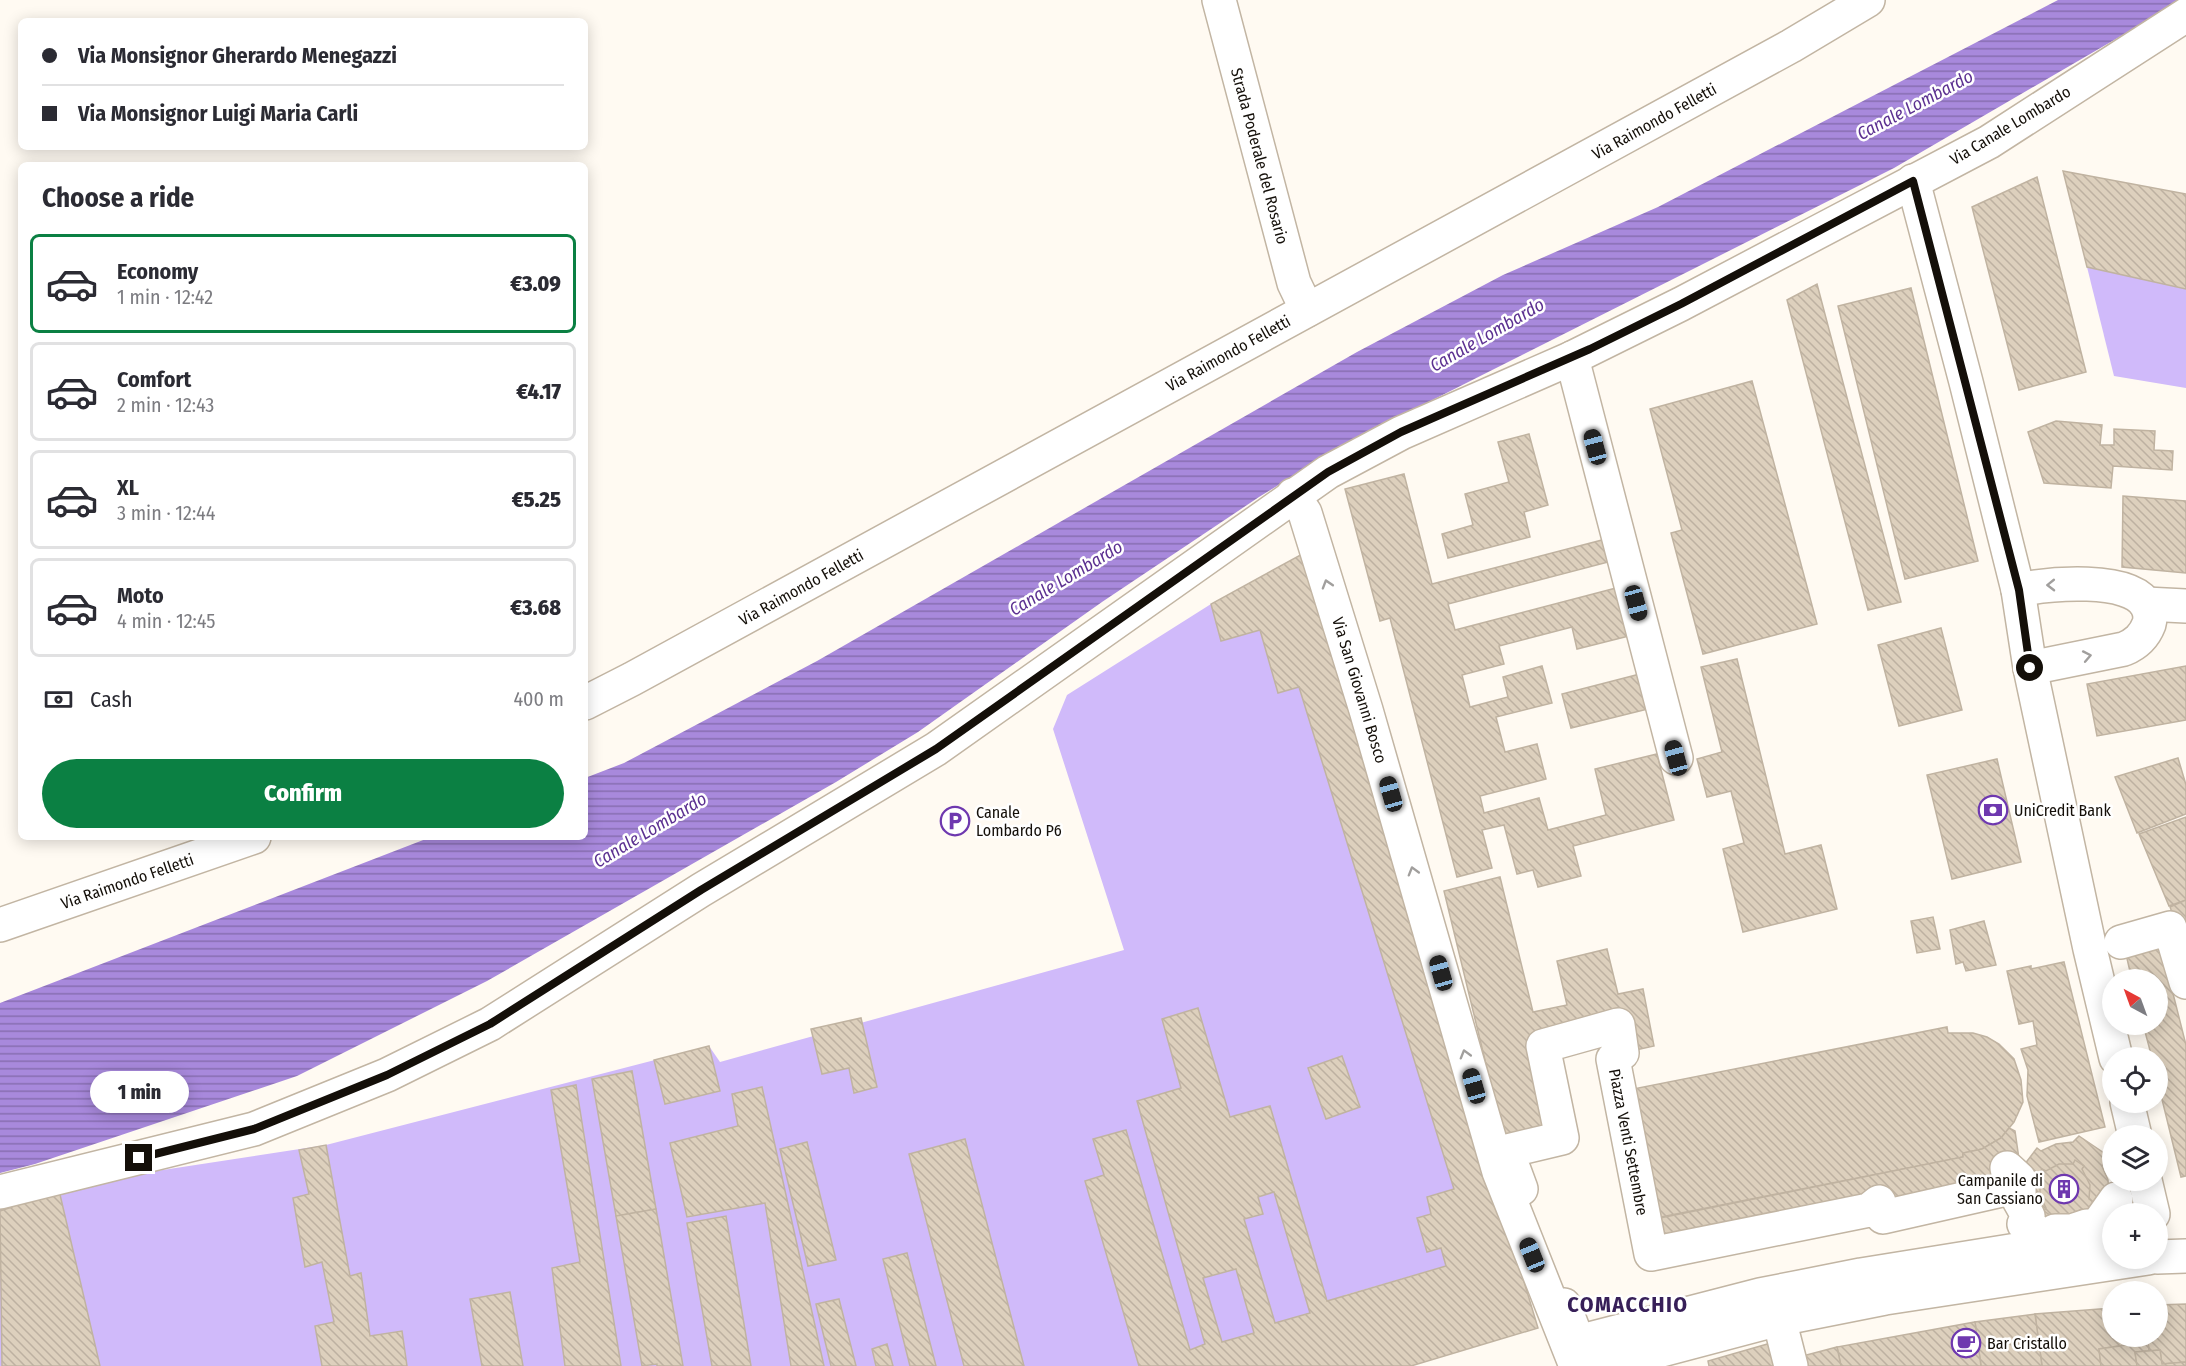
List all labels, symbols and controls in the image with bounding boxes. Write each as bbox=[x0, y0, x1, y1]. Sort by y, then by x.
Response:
text: Via Monsignor Gherardo Menegazzi bbox=[78, 42, 397, 69]
water label: Canale Lombardo bbox=[1853, 65, 1977, 145]
street label: Strada Poderale del Rosario bbox=[1227, 66, 1292, 246]
street label: Via Raimondo Felletti bbox=[1589, 79, 1720, 163]
street label: Via Canale Lombardo bbox=[1947, 82, 2074, 169]
text: Via Monsignor Luigi Maria Carli bbox=[78, 100, 358, 127]
text: Choose a ride bbox=[42, 182, 194, 214]
icon: car bbox=[45, 257, 99, 311]
text: Economy bbox=[117, 258, 198, 285]
text: €3.09 bbox=[510, 270, 561, 297]
text: 1 min · 12:42 bbox=[117, 285, 213, 309]
water label: Canale Lombardo bbox=[1426, 293, 1548, 377]
street label: Via Raimondo Felletti bbox=[1163, 311, 1294, 395]
icon: car bbox=[45, 365, 99, 419]
text: Comfort bbox=[117, 366, 191, 393]
text: €4.17 bbox=[516, 378, 561, 405]
text: 2 min · 12:43 bbox=[117, 393, 214, 417]
car bbox=[1582, 427, 1608, 467]
icon: car bbox=[45, 473, 99, 527]
text: XL bbox=[117, 474, 139, 501]
text: €5.25 bbox=[512, 486, 561, 513]
text: 3 min · 12:44 bbox=[117, 501, 215, 525]
water label: Canale Lombardo bbox=[1005, 536, 1127, 620]
street label: Via Raimondo Felletti bbox=[736, 545, 867, 629]
one-way arrow bbox=[1322, 579, 1334, 590]
one-way arrow bbox=[2047, 579, 2056, 591]
icon: car bbox=[45, 581, 99, 635]
text: Moto bbox=[117, 582, 164, 609]
car bbox=[1623, 583, 1649, 623]
text: €3.68 bbox=[510, 594, 561, 621]
text: 4 min · 12:45 bbox=[117, 609, 215, 633]
street label: Via San Giovanni Bosco bbox=[1328, 615, 1391, 765]
one-way arrow bbox=[2082, 651, 2092, 664]
route start bbox=[2016, 654, 2043, 681]
icon: cash bbox=[42, 683, 75, 716]
text: Cash bbox=[90, 686, 133, 713]
text: 400 m bbox=[513, 687, 564, 711]
car bbox=[1663, 738, 1689, 778]
button: Confirm bbox=[42, 759, 564, 828]
car bbox=[1377, 774, 1405, 814]
water label: Canale Lombardo bbox=[589, 788, 711, 872]
bank icon: UniCredit Bank bbox=[1977, 794, 2009, 826]
place label: UniCredit Bank bbox=[2014, 801, 2111, 820]
place label: Canale Lombardo P6 bbox=[976, 803, 1062, 840]
parking icon: Canale Lombardo P6 bbox=[939, 805, 971, 837]
street label: Via Raimondo Felletti bbox=[58, 850, 196, 913]
one-way arrow bbox=[1408, 866, 1420, 877]
car bbox=[1427, 953, 1455, 993]
north arrow bbox=[2102, 969, 2168, 1035]
map controls bbox=[2102, 969, 2168, 1347]
button: locate bbox=[2102, 1047, 2168, 1113]
one-way arrow bbox=[1460, 1049, 1472, 1060]
car bbox=[1460, 1066, 1488, 1106]
street label: Piazza Venti Settembre bbox=[1605, 1067, 1652, 1217]
callout: 1 min bbox=[90, 1071, 188, 1113]
text: 1 min bbox=[118, 1080, 161, 1104]
button: layers bbox=[2102, 1125, 2168, 1191]
route end bbox=[125, 1144, 152, 1171]
place label: Campanile di San Cassiano bbox=[1957, 1171, 2043, 1208]
building icon: Campanile di San Cassiano bbox=[2048, 1173, 2080, 1205]
button: + bbox=[2102, 1203, 2168, 1269]
car bbox=[1517, 1235, 1547, 1275]
button: − bbox=[2102, 1281, 2168, 1347]
district label: COMACCHIO bbox=[1567, 1291, 1689, 1318]
cafe icon: Bar Cristallo bbox=[1950, 1327, 1982, 1359]
place label: Bar Cristallo bbox=[1987, 1334, 2067, 1353]

